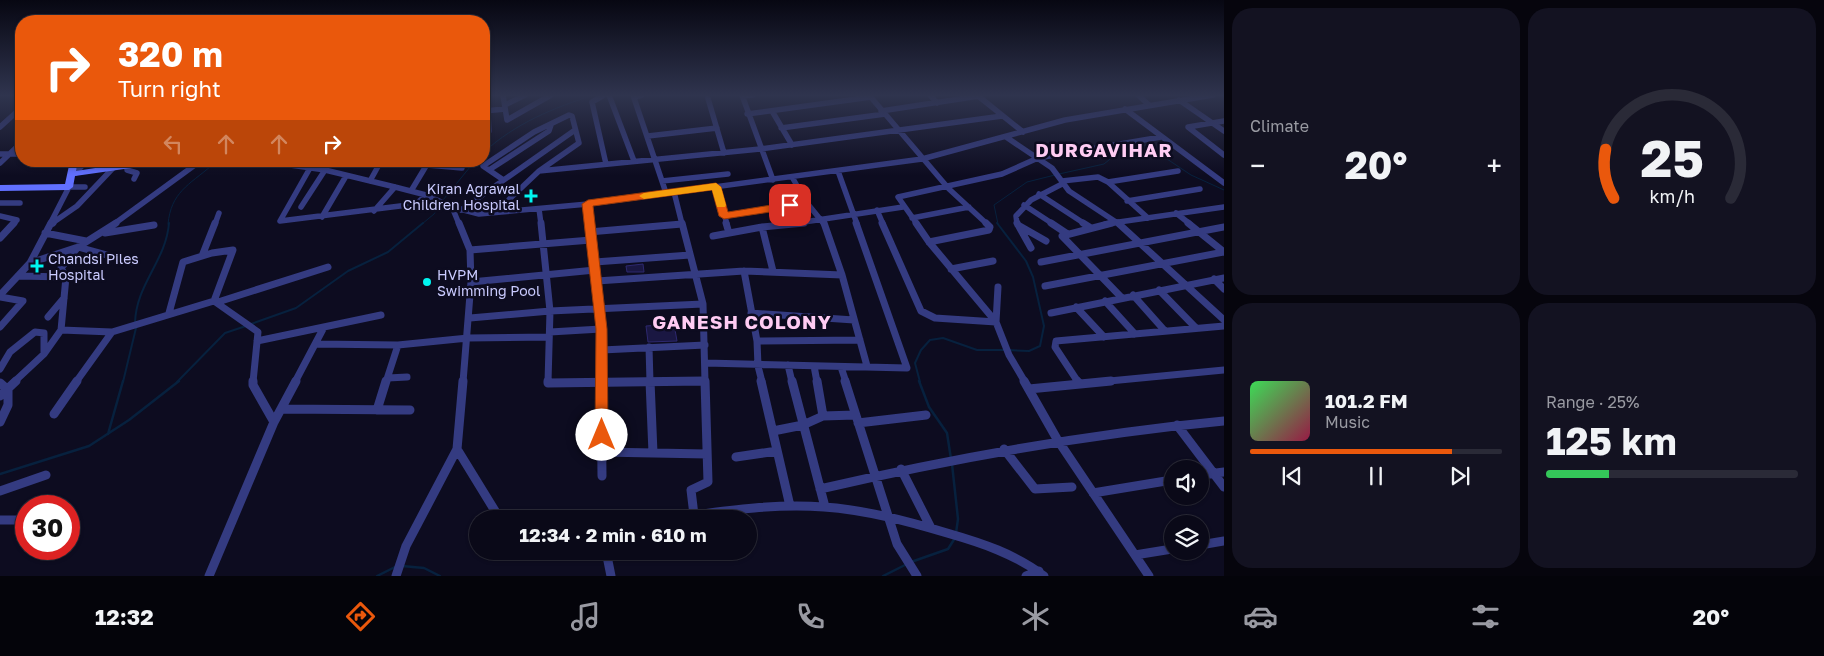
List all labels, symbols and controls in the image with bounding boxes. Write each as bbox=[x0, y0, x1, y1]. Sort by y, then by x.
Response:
text: 320 m bbox=[118, 33, 223, 75]
icon: right bbox=[35, 35, 100, 100]
text: Turn right bbox=[118, 75, 221, 102]
text: Climate bbox=[1250, 116, 1309, 136]
text: 25 bbox=[1640, 126, 1704, 188]
icon: left bbox=[159, 130, 187, 158]
icon: ahead bbox=[212, 130, 240, 158]
icon: ahead bbox=[265, 130, 293, 158]
icon: right bbox=[318, 130, 346, 158]
district label: DURGAVIHAR bbox=[1035, 138, 1173, 161]
text: 20° bbox=[1345, 142, 1407, 187]
text: − bbox=[1250, 149, 1265, 182]
text: + bbox=[1487, 149, 1502, 182]
place label: Kiran Agrawal Children Hospital bbox=[403, 180, 520, 213]
pin bbox=[769, 184, 811, 226]
text: km/h bbox=[1649, 185, 1695, 207]
marker: Kiran Agrawal Children Hospital bbox=[524, 189, 538, 203]
icon: arrive bbox=[776, 191, 804, 219]
place label: Chandsi Piles Hospital bbox=[48, 250, 139, 283]
marker: Chandsi Piles Hospital bbox=[30, 259, 44, 273]
place label: HVPM Swimming Pool bbox=[437, 266, 540, 299]
marker: HVPM Swimming Pool bbox=[421, 276, 433, 288]
district label: GANESH COLONY bbox=[652, 310, 832, 333]
text: 101.2 FM bbox=[1325, 389, 1408, 412]
text: Range · 25% bbox=[1546, 392, 1640, 412]
position arrow bbox=[575, 408, 627, 460]
text: Music bbox=[1325, 412, 1370, 432]
text: 125 km bbox=[1546, 418, 1677, 463]
map controls bbox=[1164, 460, 1209, 560]
button: sound bbox=[1164, 460, 1209, 505]
icon: previous bbox=[1278, 462, 1306, 490]
icon: pause bbox=[1362, 462, 1390, 490]
icon: next bbox=[1446, 462, 1474, 490]
speed limit sign: 30 bbox=[15, 495, 80, 560]
button: layers bbox=[1164, 515, 1209, 560]
text: 12:34 · 2 min · 610 m bbox=[519, 523, 707, 546]
icon: directions bbox=[343, 599, 378, 634]
icon: music bbox=[568, 599, 603, 634]
icon: phone bbox=[793, 599, 828, 634]
icon: climate bbox=[1018, 599, 1053, 634]
icon: car bbox=[1243, 599, 1278, 634]
icon: filters bbox=[1468, 599, 1503, 634]
text: 12:32 bbox=[95, 603, 154, 630]
text: 20° bbox=[1693, 603, 1729, 630]

